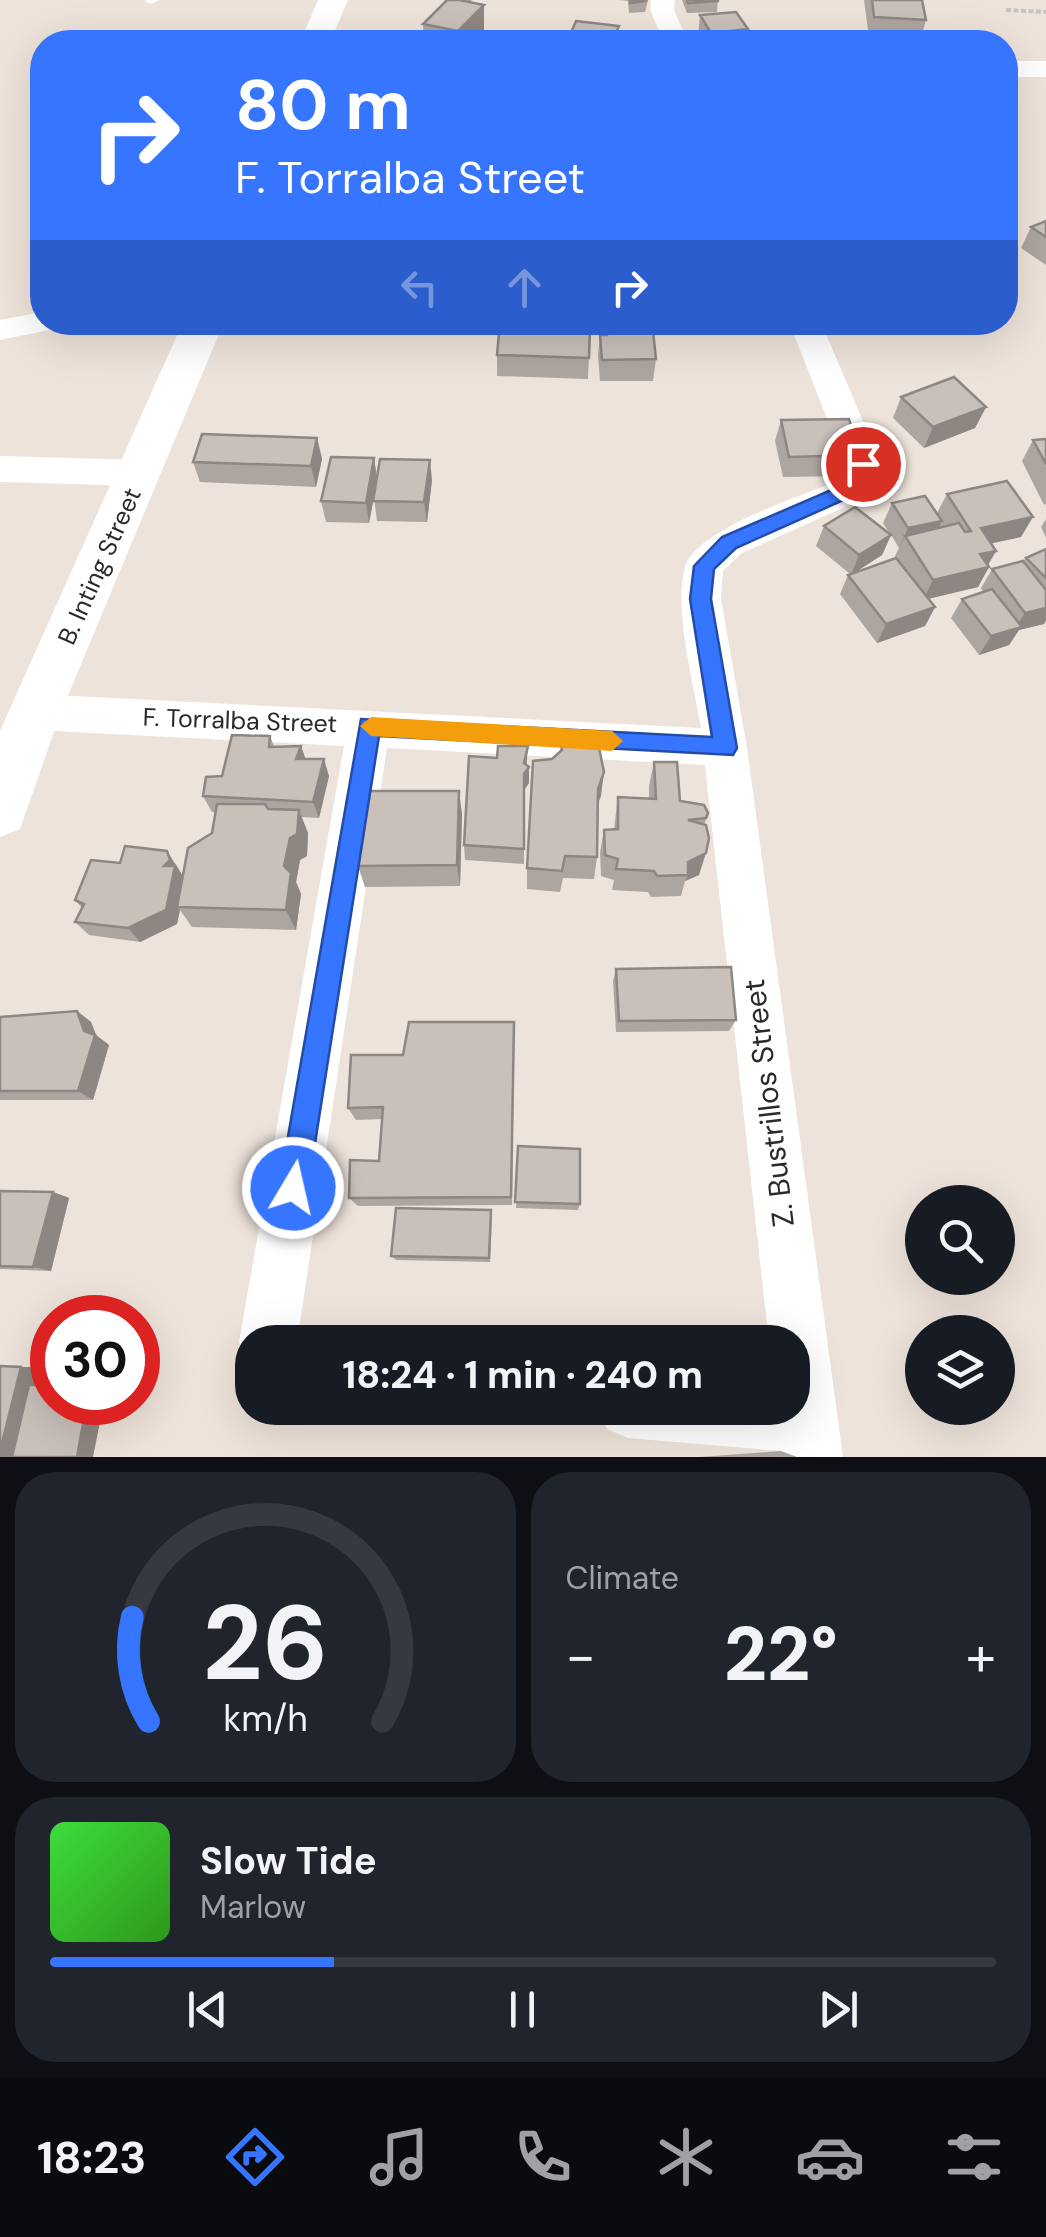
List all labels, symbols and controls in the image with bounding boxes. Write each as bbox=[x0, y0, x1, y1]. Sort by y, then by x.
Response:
text: 80 m bbox=[235, 60, 411, 151]
icon: right bbox=[70, 70, 200, 200]
text: F. Torralba Street bbox=[235, 148, 585, 207]
icon: left bbox=[392, 260, 447, 315]
icon: ahead bbox=[497, 260, 552, 315]
icon: right bbox=[602, 260, 657, 315]
pin bbox=[821, 422, 906, 507]
icon: arrive bbox=[836, 437, 891, 492]
street label: B. Inting Street bbox=[50, 483, 149, 650]
street label: F. Torralba Street bbox=[142, 701, 338, 740]
street label: Z. Bustrillos Street bbox=[734, 977, 803, 1229]
position arrow bbox=[241, 1136, 345, 1240]
map controls bbox=[905, 1185, 1015, 1425]
button: search bbox=[905, 1185, 1015, 1295]
speed limit sign: 30 bbox=[30, 1295, 160, 1425]
button: layers bbox=[905, 1315, 1015, 1425]
text: 18:24 · 1 min · 240 m bbox=[342, 1350, 703, 1400]
text: Climate bbox=[566, 1557, 679, 1599]
text: 26 bbox=[202, 1576, 328, 1711]
text: 22° bbox=[724, 1606, 838, 1703]
text: − bbox=[566, 1620, 596, 1692]
text: + bbox=[966, 1620, 996, 1692]
text: km/h bbox=[223, 1696, 307, 1742]
text: Slow Tide bbox=[200, 1836, 377, 1886]
text: Marlow bbox=[200, 1886, 306, 1928]
icon: previous bbox=[180, 1982, 235, 2037]
icon: pause bbox=[495, 1982, 550, 2037]
icon: next bbox=[811, 1982, 866, 2037]
icon: directions bbox=[220, 2122, 290, 2192]
icon: music bbox=[364, 2122, 434, 2192]
icon: phone bbox=[508, 2122, 578, 2192]
icon: climate bbox=[651, 2122, 721, 2192]
icon: car bbox=[795, 2122, 865, 2192]
icon: filters bbox=[939, 2122, 1009, 2192]
text: 18:23 bbox=[37, 2128, 146, 2187]

